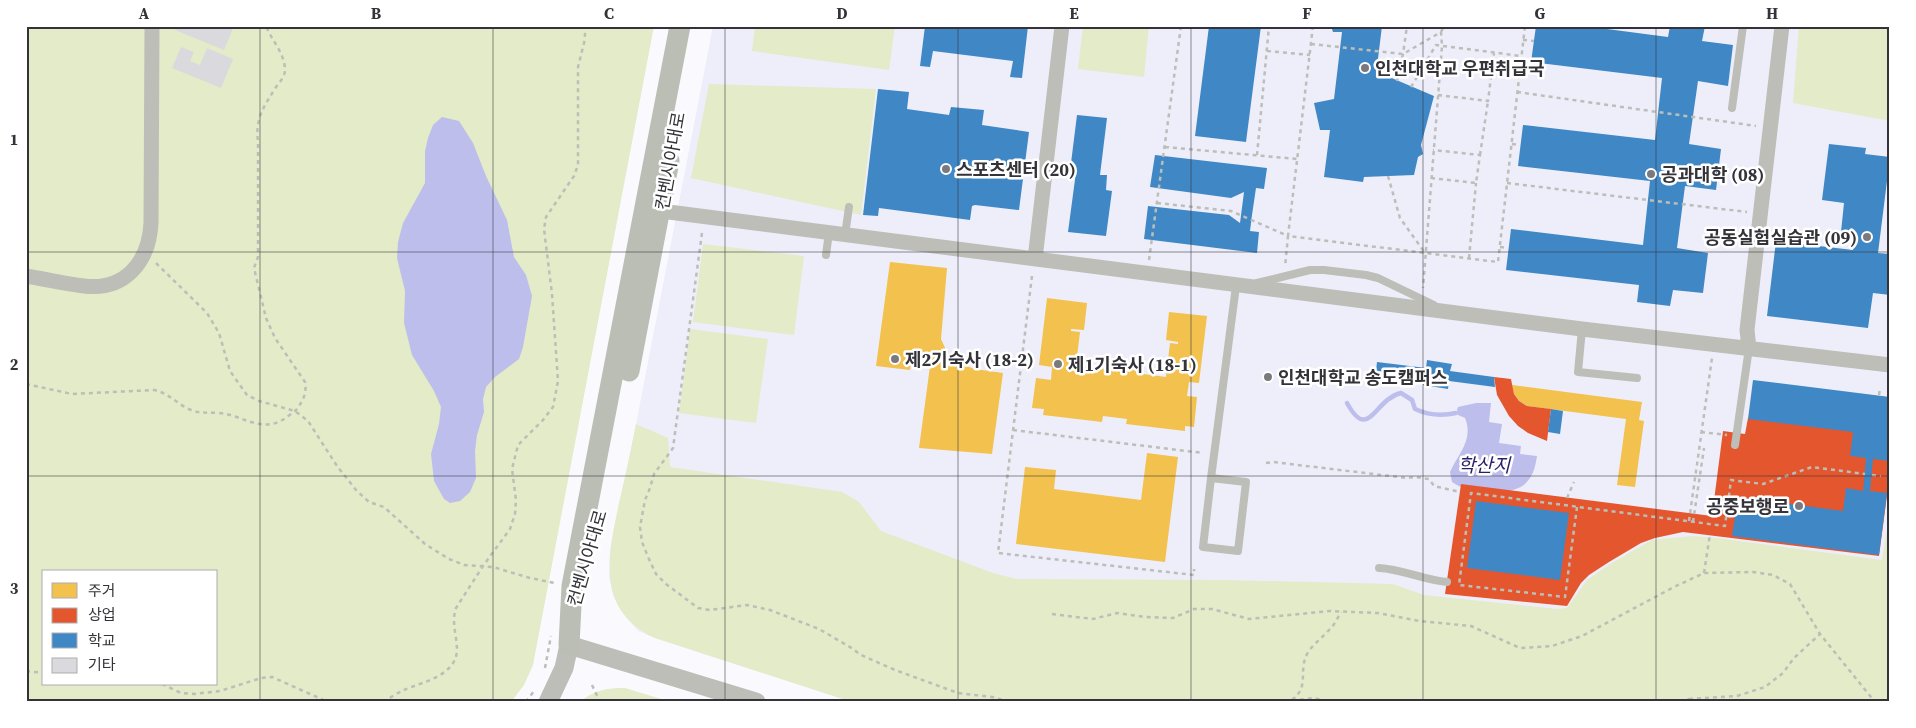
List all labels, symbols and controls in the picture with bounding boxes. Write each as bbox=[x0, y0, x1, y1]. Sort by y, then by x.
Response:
text: A bbox=[139, 2, 150, 24]
text: B bbox=[371, 2, 382, 24]
text: C bbox=[604, 2, 614, 24]
text: D bbox=[836, 2, 848, 24]
text: E bbox=[1069, 2, 1079, 24]
text: F bbox=[1302, 2, 1312, 24]
text: G bbox=[1535, 2, 1546, 24]
text: H bbox=[1766, 2, 1778, 24]
place label: 인천대학교 우편취급국 bbox=[1375, 56, 1544, 81]
marker: 인천대학교 우편취급국 bbox=[1359, 62, 1371, 74]
street label: 컨벤시아대로 bbox=[649, 110, 691, 212]
text: 1 bbox=[10, 128, 18, 150]
place label: 스포츠센터 (20) bbox=[956, 157, 1076, 182]
place label: 공과대학 (08) bbox=[1661, 162, 1764, 187]
marker: 스포츠센터 (20) bbox=[940, 163, 952, 175]
marker: 공과대학 (08) bbox=[1645, 168, 1657, 180]
place label: 공동실험실습관 (09) bbox=[1704, 225, 1857, 250]
marker: 공동실험실습관 (09) bbox=[1861, 231, 1873, 243]
place label: 제2기숙사 (18-2) bbox=[905, 347, 1034, 372]
place label: 제1기숙사 (18-1) bbox=[1068, 352, 1197, 377]
text: 2 bbox=[10, 353, 19, 375]
marker: 제2기숙사 (18-2) bbox=[889, 353, 901, 365]
marker: 제1기숙사 (18-1) bbox=[1052, 358, 1064, 370]
place label: 인천대학교 송도캠퍼스 bbox=[1278, 365, 1447, 390]
marker: 인천대학교 송도캠퍼스 bbox=[1262, 371, 1274, 383]
water label: 학산지 bbox=[1458, 452, 1512, 478]
place label: 공중보행로 bbox=[1706, 494, 1789, 519]
marker: 공중보행로 bbox=[1793, 500, 1805, 512]
street label: 컨벤시아대로 bbox=[561, 507, 613, 609]
legend bbox=[42, 570, 218, 686]
text: 3 bbox=[10, 577, 19, 599]
text: 주거 bbox=[88, 580, 116, 601]
text: 상업 bbox=[88, 604, 116, 625]
text: 학교 bbox=[88, 630, 116, 651]
text: 기타 bbox=[88, 654, 116, 675]

